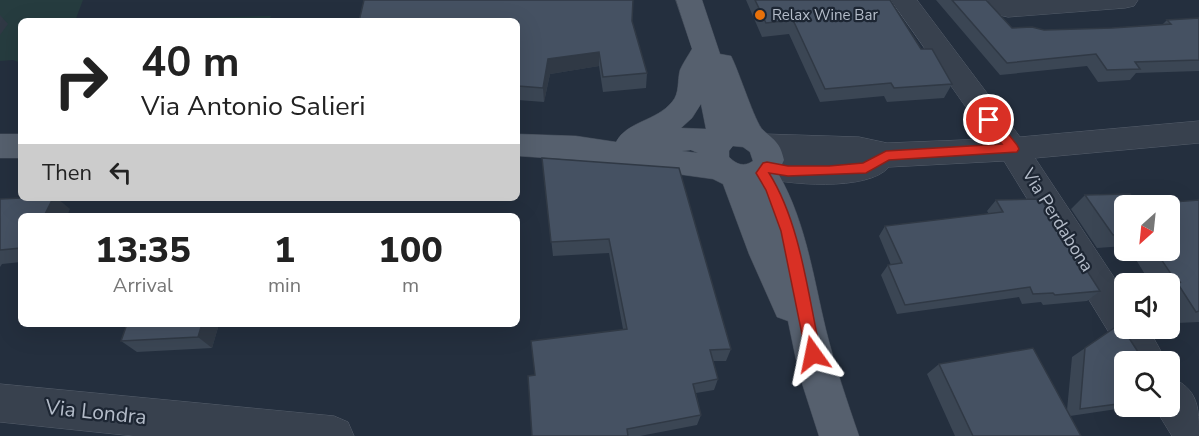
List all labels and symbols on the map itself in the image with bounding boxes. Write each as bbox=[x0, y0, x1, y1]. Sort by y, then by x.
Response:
place label: Relax Wine Bar bbox=[772, 5, 878, 25]
marker: Relax Wine Bar bbox=[753, 8, 767, 22]
pin bbox=[963, 94, 1014, 145]
street label: Via Perdabona bbox=[1016, 163, 1099, 276]
north arrow bbox=[1114, 195, 1180, 261]
position arrow bbox=[781, 322, 845, 386]
street label: Via Londra bbox=[43, 393, 148, 431]

